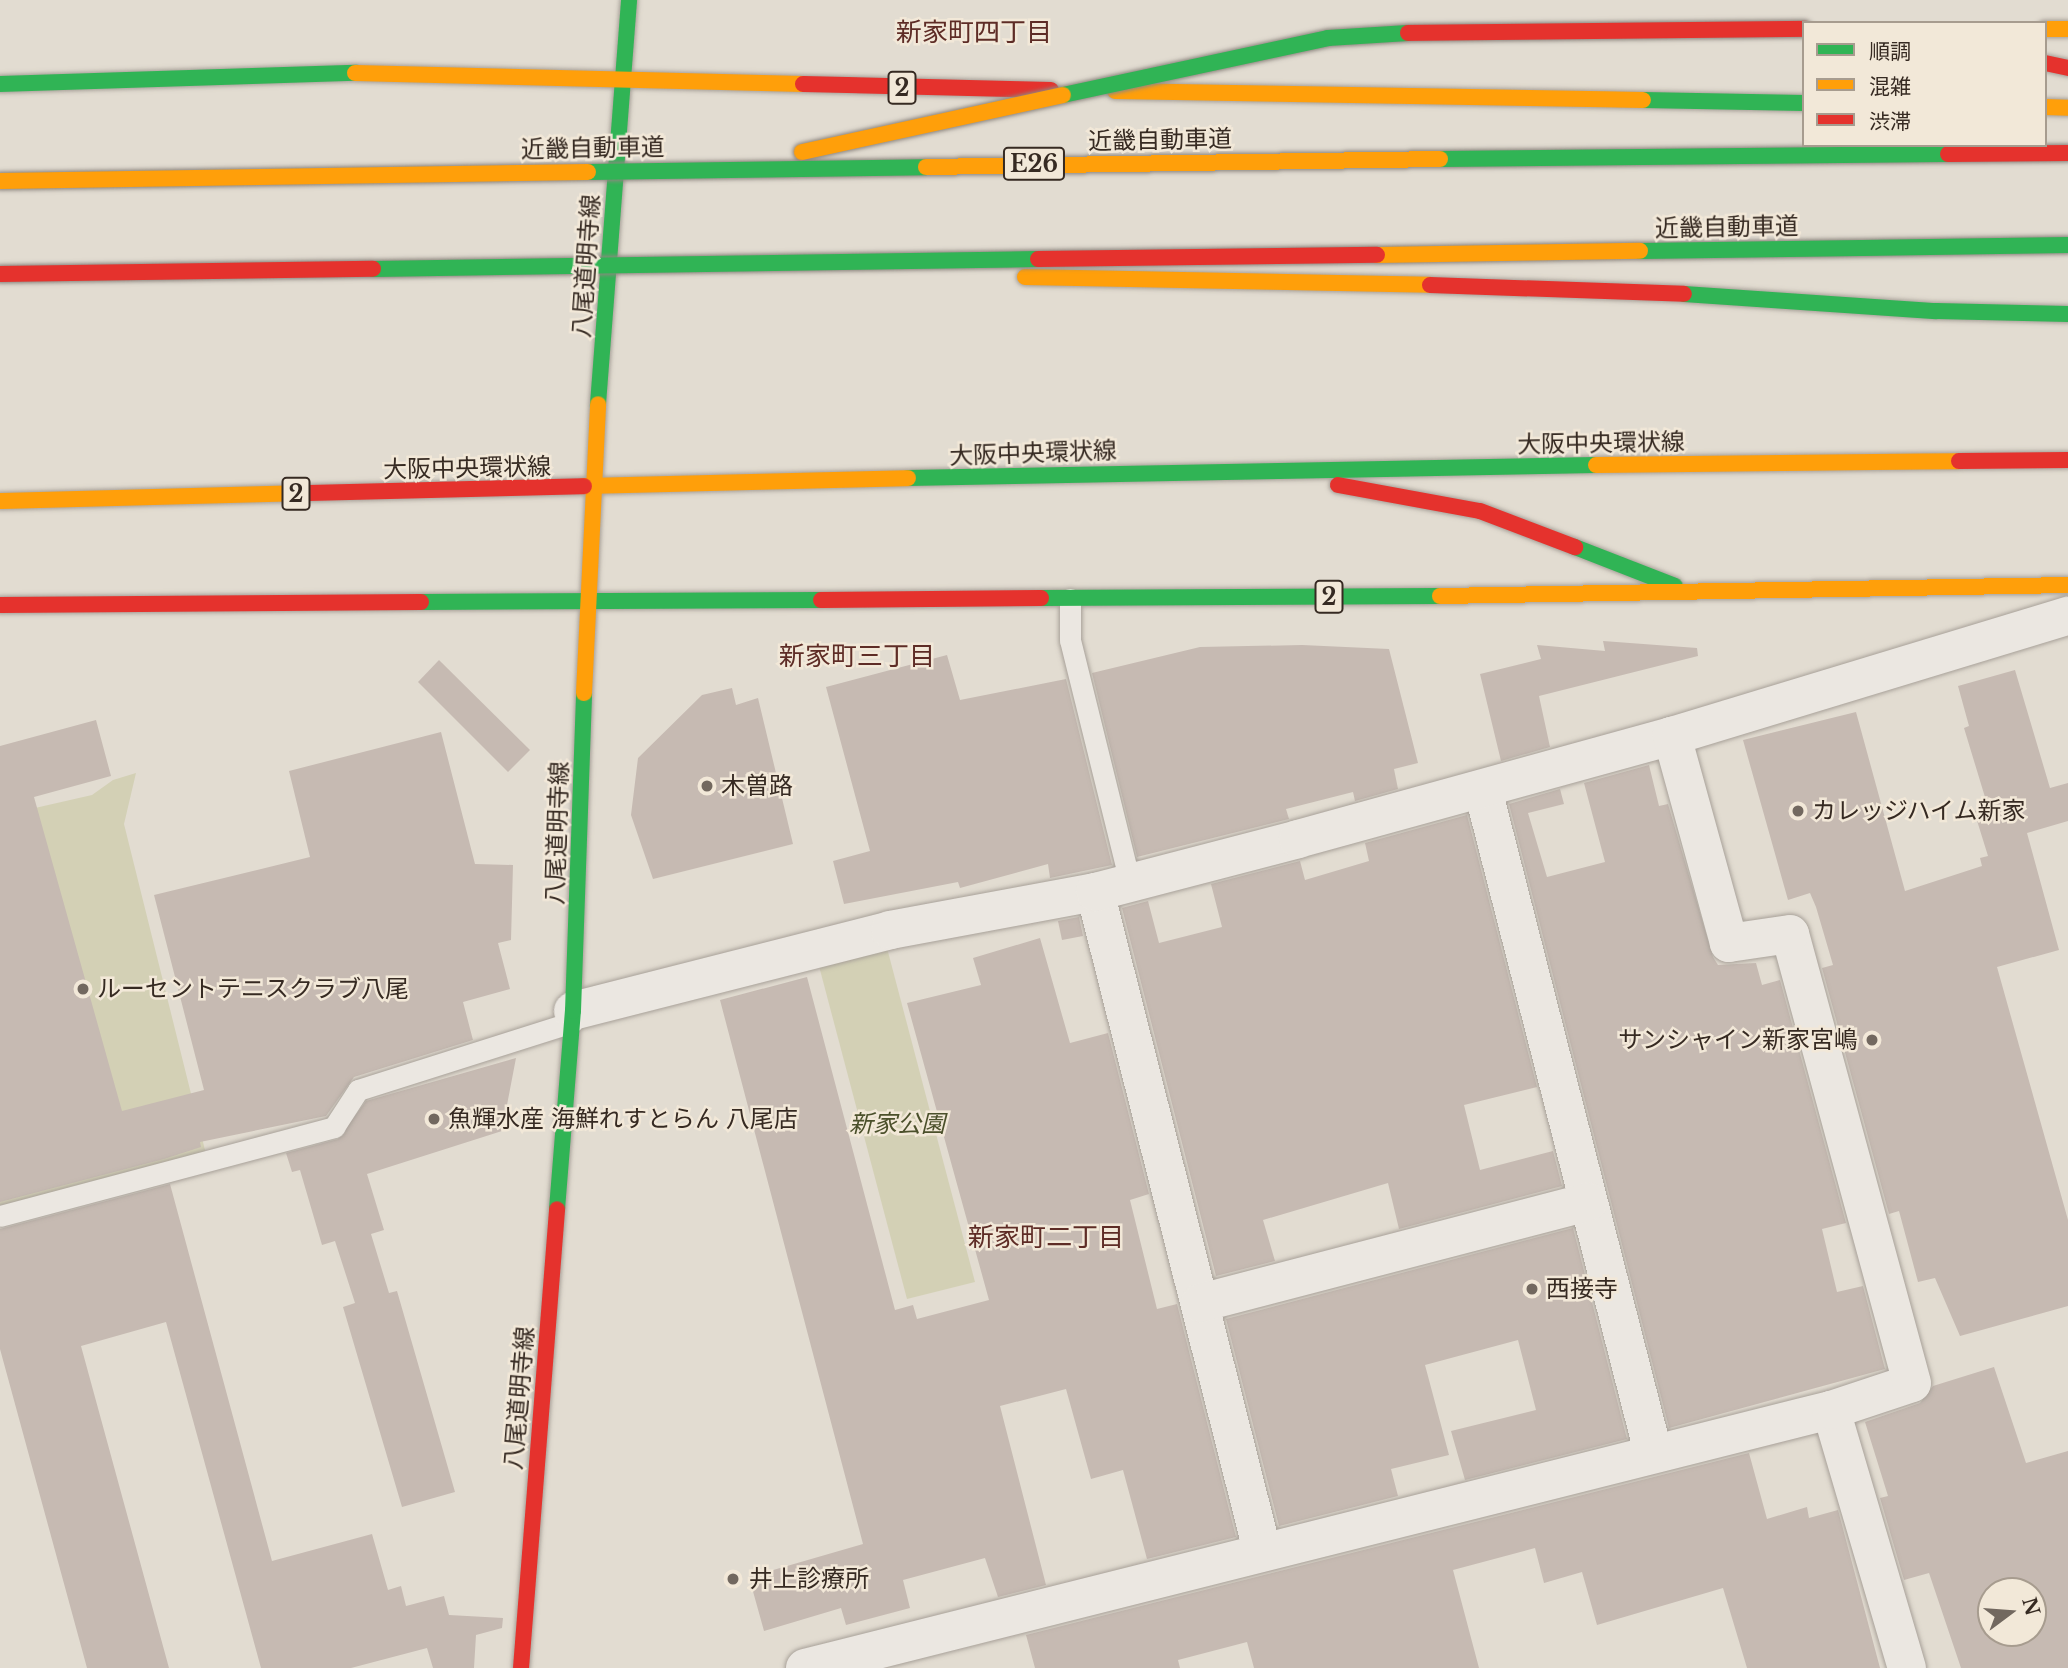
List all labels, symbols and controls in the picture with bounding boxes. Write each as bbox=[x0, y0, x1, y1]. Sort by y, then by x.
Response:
district label: 新家町四丁目 bbox=[896, 17, 1052, 49]
legend bbox=[1802, 21, 2047, 147]
text: 順調 bbox=[1869, 39, 1911, 65]
road number: 2 bbox=[886, 68, 918, 108]
text: 混雑 bbox=[1869, 74, 1911, 100]
text: 渋滞 bbox=[1869, 109, 1911, 135]
street label: 近畿自動車道 bbox=[1088, 124, 1232, 156]
street label: 近畿自動車道 bbox=[521, 132, 665, 164]
road number: E26 bbox=[1002, 144, 1066, 183]
street label: 八尾道明寺線 bbox=[567, 193, 605, 339]
street label: 近畿自動車道 bbox=[1655, 211, 1799, 243]
street label: 大阪中央環状線 bbox=[1517, 427, 1685, 459]
street label: 大阪中央環状線 bbox=[949, 436, 1117, 470]
street label: 大阪中央環状線 bbox=[383, 452, 551, 484]
road number: 2 bbox=[280, 474, 312, 514]
road number: 2 bbox=[1313, 578, 1345, 617]
district label: 新家町三丁目 bbox=[779, 641, 935, 673]
street label: 八尾道明寺線 bbox=[540, 761, 574, 905]
place label: 木曽路 bbox=[721, 772, 793, 800]
marker: 木曽路 bbox=[699, 778, 715, 794]
place label: カレッジハイム新家 bbox=[1812, 797, 2028, 825]
marker: カレッジハイム新家 bbox=[1790, 803, 1806, 819]
place label: ルーセントテニスクラブ八尾 bbox=[97, 975, 409, 1003]
marker: ルーセントテニスクラブ八尾 bbox=[75, 981, 91, 997]
place label: サンシャイン新家宮嶋 bbox=[1618, 1026, 1858, 1054]
marker: サンシャイン新家宮嶋 bbox=[1864, 1032, 1880, 1048]
place label: 魚輝水産 海鮮れすとらん 八尾店 bbox=[448, 1105, 798, 1133]
park label: 新家公園 bbox=[849, 1110, 945, 1138]
marker: 魚輝水産 海鮮れすとらん 八尾店 bbox=[426, 1111, 442, 1127]
district label: 新家町二丁目 bbox=[968, 1222, 1124, 1254]
place label: 西接寺 bbox=[1546, 1275, 1618, 1303]
marker: 西接寺 bbox=[1524, 1281, 1540, 1297]
street label: 八尾道明寺線 bbox=[498, 1325, 540, 1471]
place label: 井上診療所 bbox=[749, 1565, 869, 1593]
marker: 井上診療所 bbox=[723, 1569, 743, 1589]
north arrow bbox=[1977, 1577, 2047, 1647]
text: N bbox=[2017, 1595, 2044, 1618]

